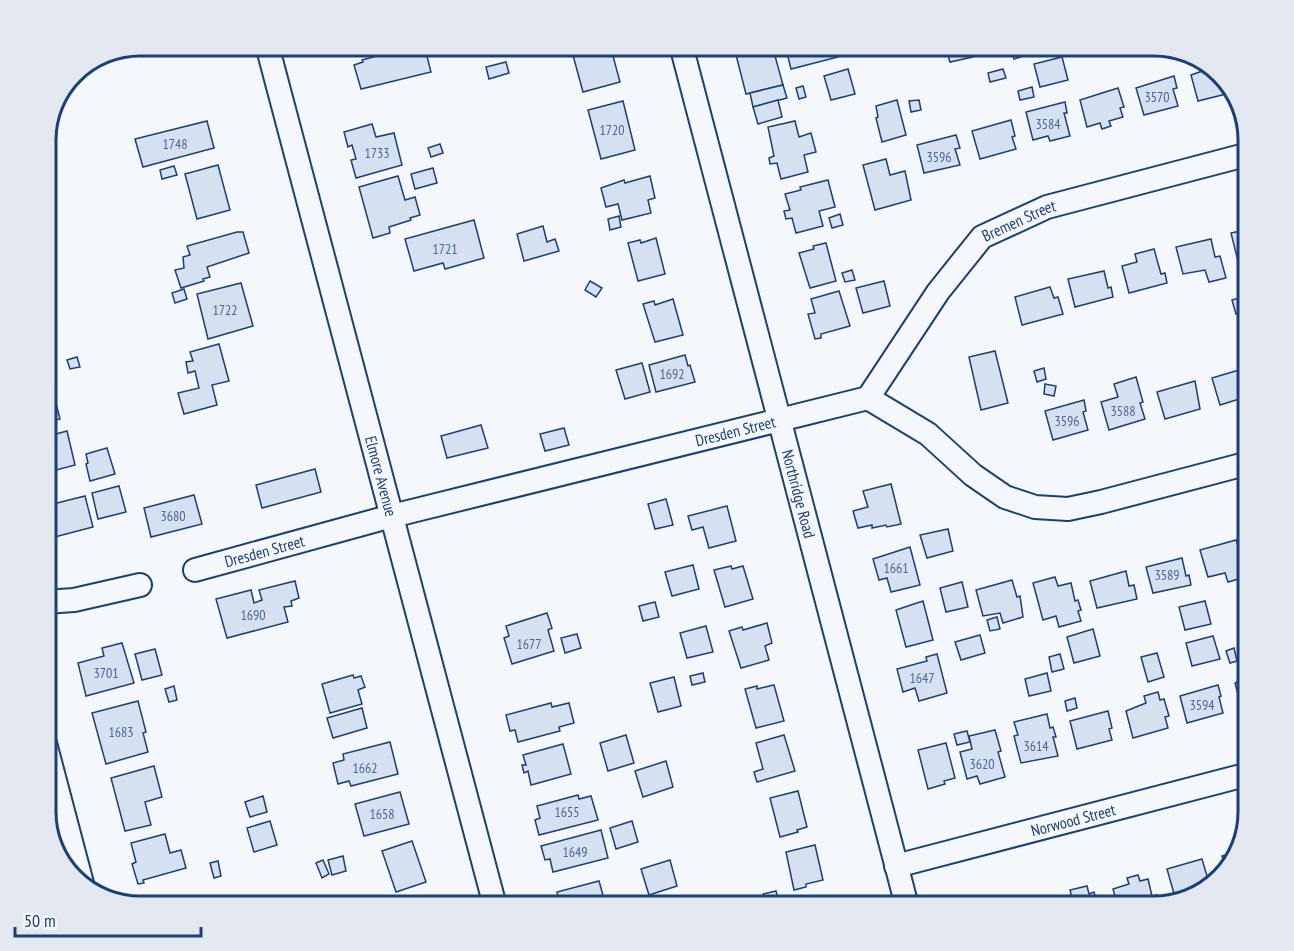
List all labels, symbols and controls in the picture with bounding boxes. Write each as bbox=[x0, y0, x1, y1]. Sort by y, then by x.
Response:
house number: 3570 bbox=[1144, 88, 1170, 106]
house number: 3584 bbox=[1035, 115, 1061, 133]
house number: 1720 bbox=[599, 121, 625, 139]
house number: 1748 bbox=[162, 135, 188, 153]
house number: 1733 bbox=[364, 144, 390, 162]
house number: 3596 bbox=[926, 148, 952, 166]
street label: Bremen Street bbox=[979, 195, 1058, 246]
house number: 1721 bbox=[432, 240, 458, 258]
house number: 1722 bbox=[212, 301, 238, 319]
house number: 1692 bbox=[659, 365, 685, 383]
house number: 3588 bbox=[1110, 402, 1136, 420]
street label: Dresden Street bbox=[693, 411, 778, 450]
house number: 3596 bbox=[1054, 412, 1080, 430]
street label: Elmore Avenue bbox=[361, 434, 401, 519]
street label: Northridge Road bbox=[778, 447, 820, 540]
house number: 3680 bbox=[160, 507, 186, 525]
street label: Dresden Street bbox=[222, 530, 307, 571]
house number: 1661 bbox=[883, 559, 909, 577]
house number: 3589 bbox=[1154, 566, 1180, 584]
house number: 1690 bbox=[240, 606, 266, 624]
house number: 1677 bbox=[516, 635, 542, 653]
house number: 3701 bbox=[93, 664, 119, 682]
house number: 1647 bbox=[909, 669, 935, 687]
house number: 3594 bbox=[1189, 696, 1215, 714]
house number: 1683 bbox=[108, 723, 134, 741]
house number: 3614 bbox=[1023, 737, 1049, 755]
house number: 3620 bbox=[969, 755, 995, 773]
house number: 1662 bbox=[352, 759, 378, 777]
street label: Norwood Street bbox=[1029, 799, 1118, 840]
house number: 1655 bbox=[554, 803, 580, 821]
house number: 1658 bbox=[369, 805, 395, 823]
house number: 1649 bbox=[562, 843, 588, 861]
scale bar bbox=[15, 900, 201, 938]
text: 50 m bbox=[24, 909, 56, 932]

